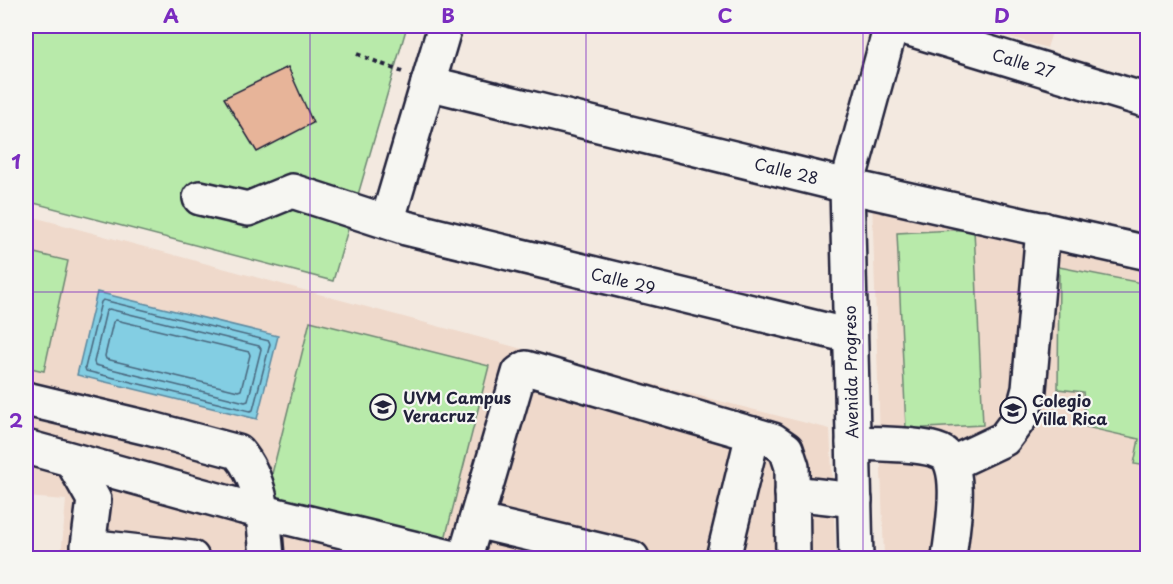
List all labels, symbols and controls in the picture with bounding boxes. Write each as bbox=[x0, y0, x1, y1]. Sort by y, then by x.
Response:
text: A bbox=[163, 0, 179, 30]
text: B bbox=[441, 0, 455, 30]
text: C bbox=[717, 0, 733, 30]
text: D bbox=[994, 0, 1010, 30]
street label: Calle 27 bbox=[990, 42, 1058, 83]
text: 1 bbox=[11, 146, 21, 176]
street label: Calle 28 bbox=[752, 151, 821, 190]
street label: Calle 29 bbox=[589, 260, 658, 299]
street label: Avenida Progreso bbox=[837, 305, 863, 439]
place label: UVM Campus Veracruz bbox=[403, 385, 512, 427]
place label: Colegio Villa Rica bbox=[1032, 388, 1107, 430]
school or university icon: UVM Campus Veracruz bbox=[368, 392, 398, 422]
school or university icon: Colegio Villa Rica bbox=[998, 395, 1028, 425]
text: 2 bbox=[9, 405, 23, 435]

